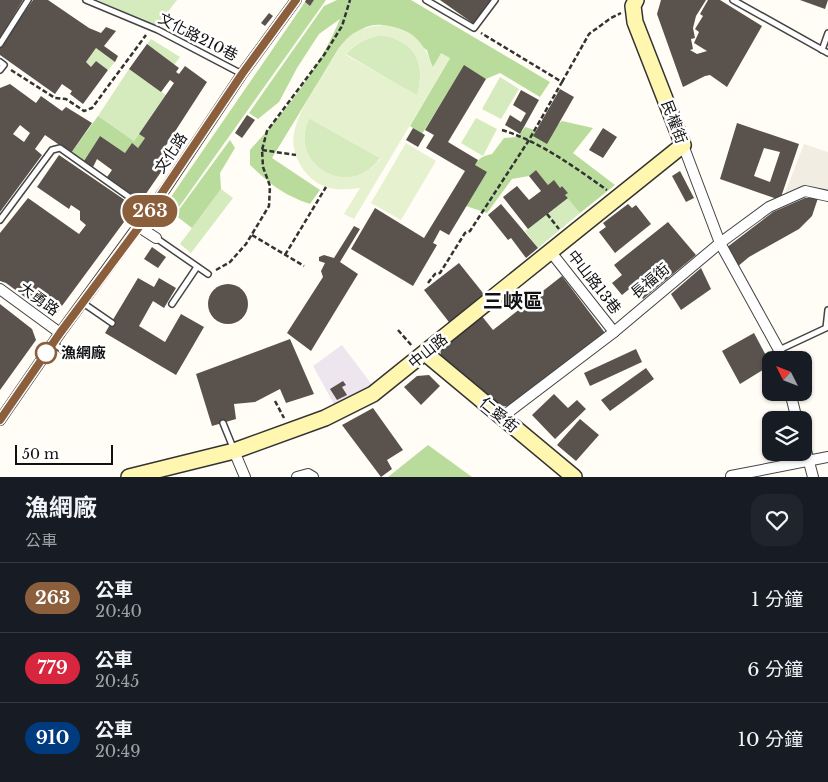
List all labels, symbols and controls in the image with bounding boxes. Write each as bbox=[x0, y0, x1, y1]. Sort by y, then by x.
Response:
street label: 文化路210巷 bbox=[155, 8, 241, 65]
street label: 民權街 bbox=[658, 97, 691, 146]
street label: 文化路 bbox=[150, 129, 191, 177]
line badge: 263 bbox=[121, 195, 179, 227]
text: 263 bbox=[132, 200, 168, 222]
street label: 中山路13巷 bbox=[564, 246, 625, 317]
street label: 長福街 bbox=[626, 259, 673, 302]
street label: 大勇路 bbox=[16, 278, 63, 320]
district label: 三峽區 bbox=[483, 289, 543, 313]
street label: 中山路 bbox=[404, 329, 451, 372]
marker: 漁網廠 bbox=[35, 342, 57, 364]
place label: 漁網廠 bbox=[61, 343, 106, 362]
north arrow bbox=[762, 351, 812, 401]
map controls bbox=[762, 351, 812, 461]
street label: 仁愛街 bbox=[476, 393, 523, 436]
button: layers bbox=[762, 411, 812, 461]
scale bar bbox=[15, 442, 112, 465]
text: 50 m bbox=[22, 445, 59, 463]
text: 漁網廠 bbox=[25, 493, 97, 522]
button: heart bbox=[751, 494, 803, 546]
text: 公車 bbox=[25, 530, 57, 550]
text: 公車 bbox=[95, 578, 133, 601]
text: 263 bbox=[35, 587, 70, 609]
text: 1 分鐘 bbox=[751, 588, 803, 611]
text: 20:40 bbox=[95, 601, 142, 621]
text: 公車 bbox=[95, 648, 133, 671]
text: 779 bbox=[37, 657, 68, 679]
text: 6 分鐘 bbox=[747, 658, 803, 681]
text: 20:45 bbox=[95, 671, 139, 691]
text: 公車 bbox=[95, 718, 133, 741]
text: 910 bbox=[36, 727, 69, 749]
text: 10 分鐘 bbox=[738, 728, 803, 751]
text: 20:49 bbox=[95, 741, 141, 761]

